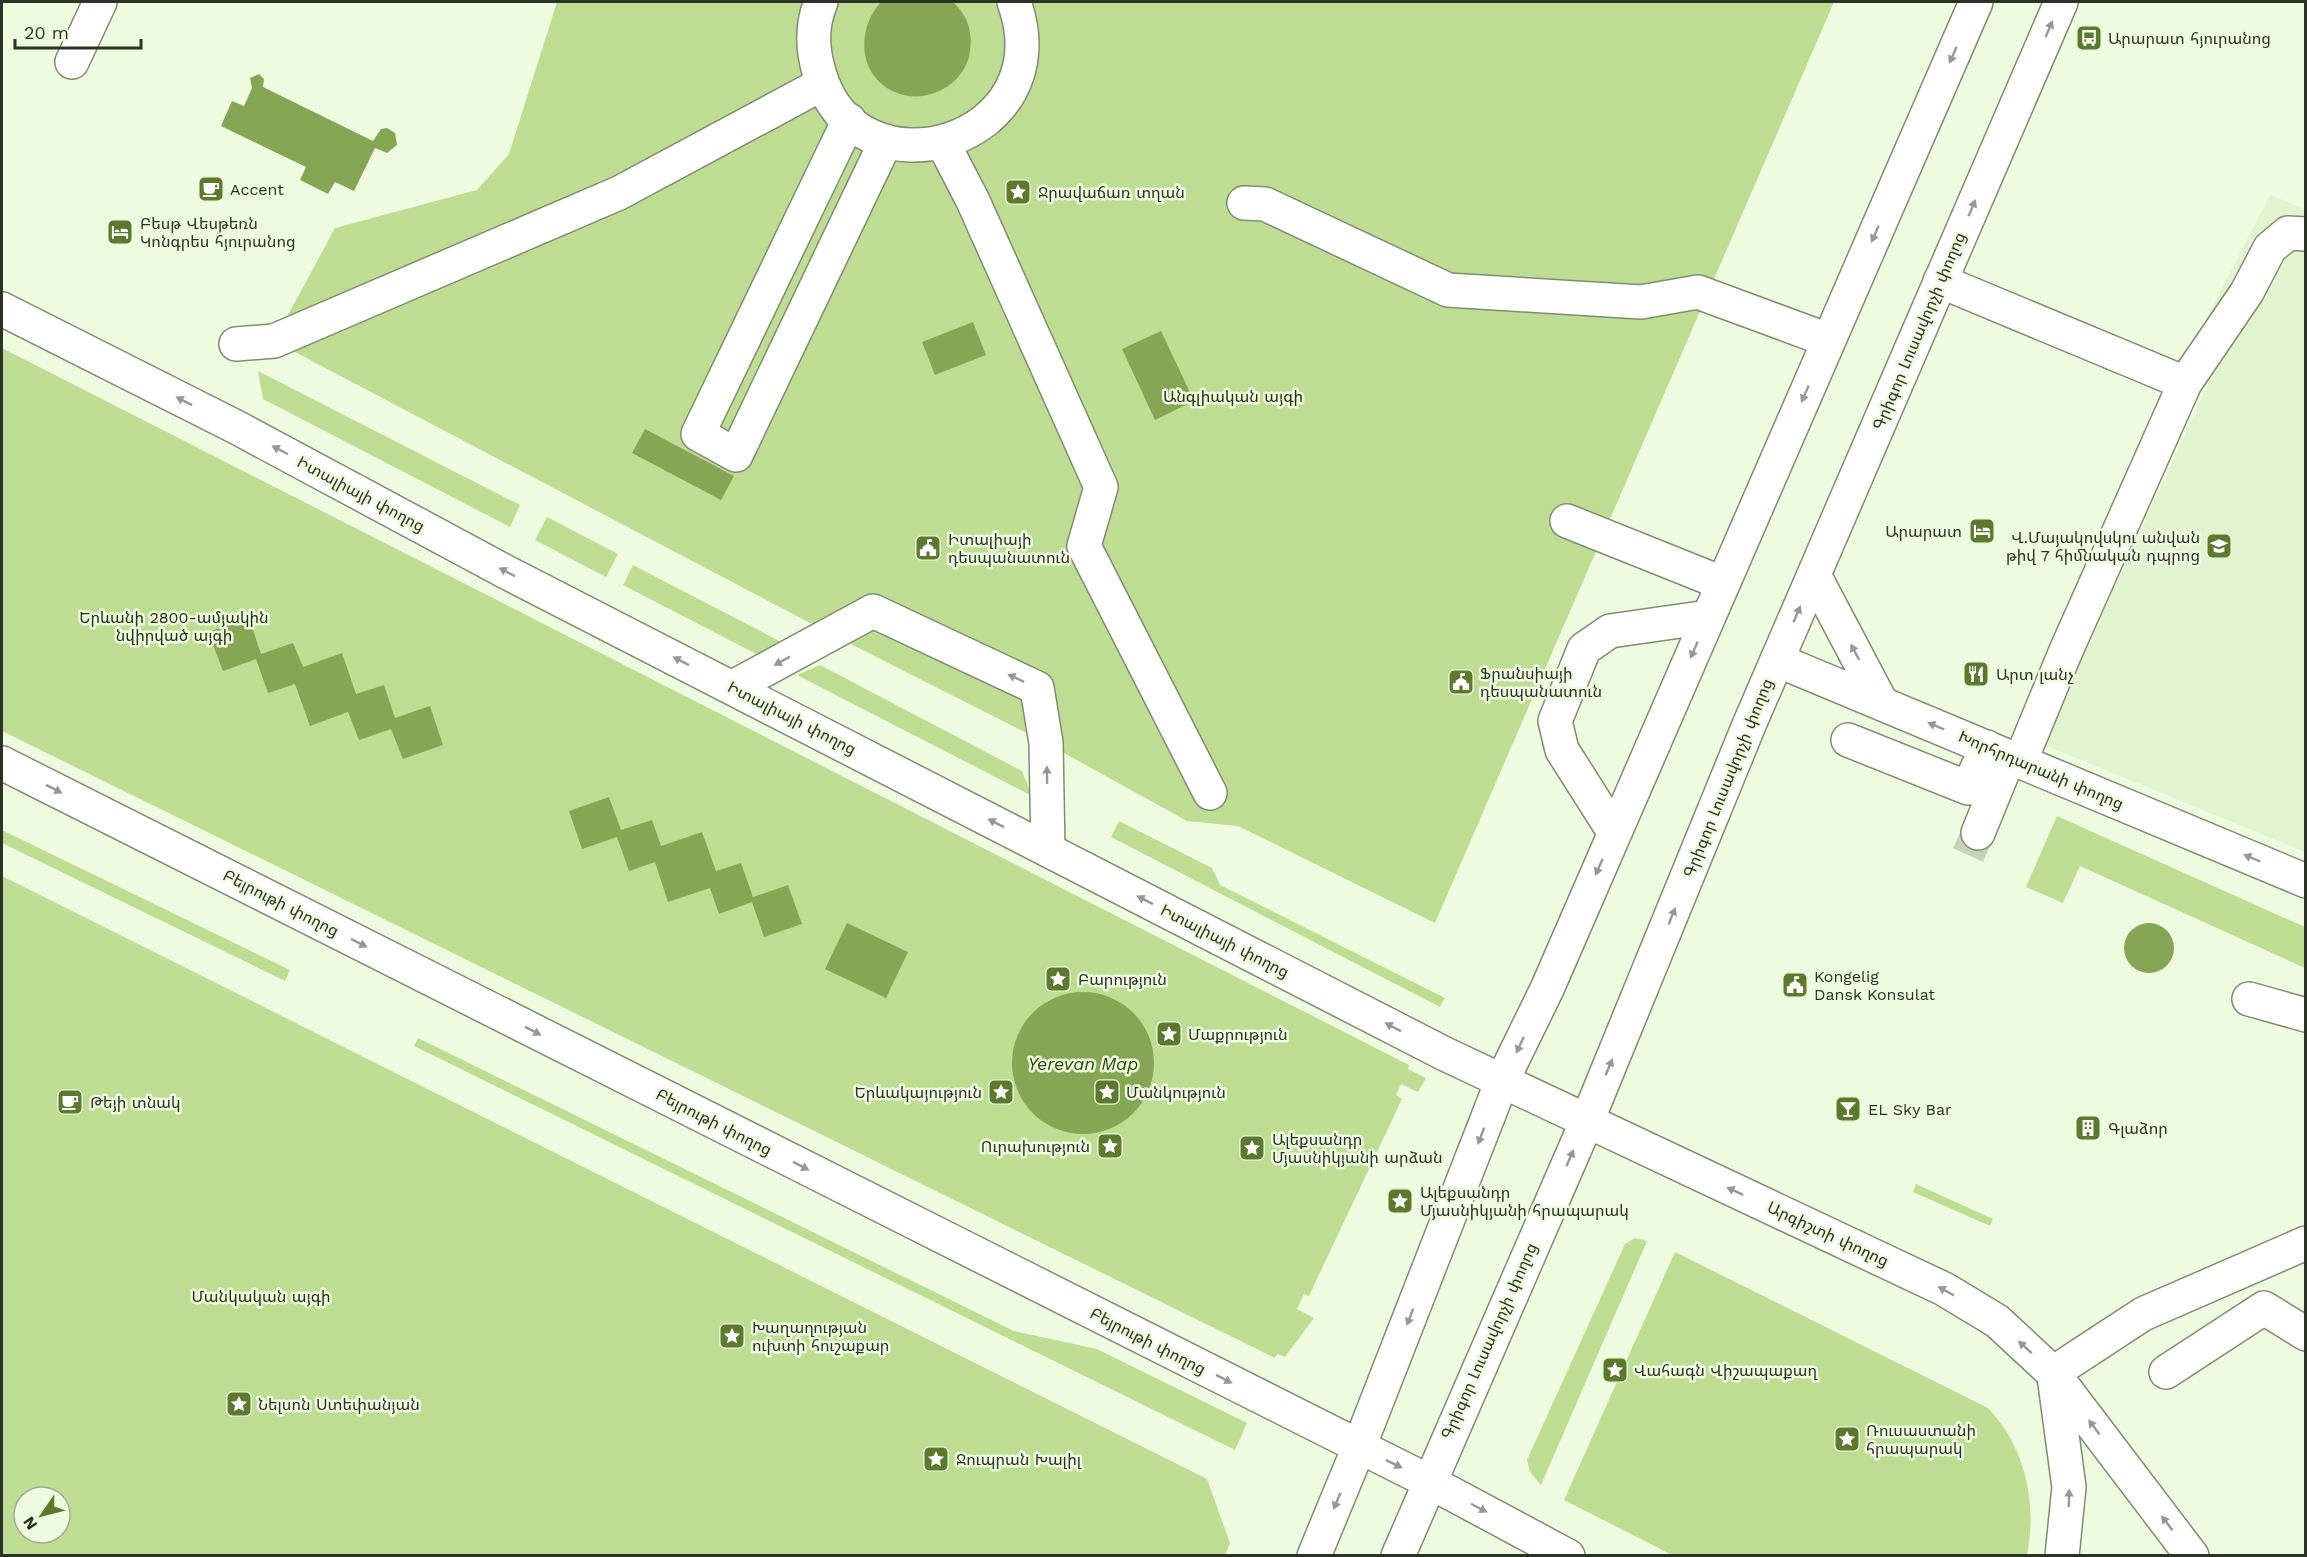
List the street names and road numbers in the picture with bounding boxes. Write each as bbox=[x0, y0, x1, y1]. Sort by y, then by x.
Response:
street label: Գրիգոր Լուսավորչի փողոց bbox=[1869, 229, 1969, 433]
street label: Իտալիայի փողոց bbox=[294, 452, 428, 536]
street label: Գրիգոր Լուսավորչի փողոց bbox=[1679, 676, 1777, 880]
street label: Իտալիայի փողոց bbox=[725, 677, 859, 759]
street label: Խորհրդարանի փողոց bbox=[1956, 727, 2126, 813]
street label: Բեյրութի փողոց bbox=[220, 866, 342, 940]
street label: Իտալիայի փողոց bbox=[1158, 900, 1292, 982]
street label: Բեյրութի փողոց bbox=[653, 1085, 775, 1159]
street label: Արգիշտի փողոց bbox=[1764, 1198, 1892, 1270]
street label: Գրիգոր Լուսավորչի փողոց bbox=[1437, 1240, 1541, 1442]
street label: Բեյրութի փողոց bbox=[1087, 1304, 1209, 1378]

